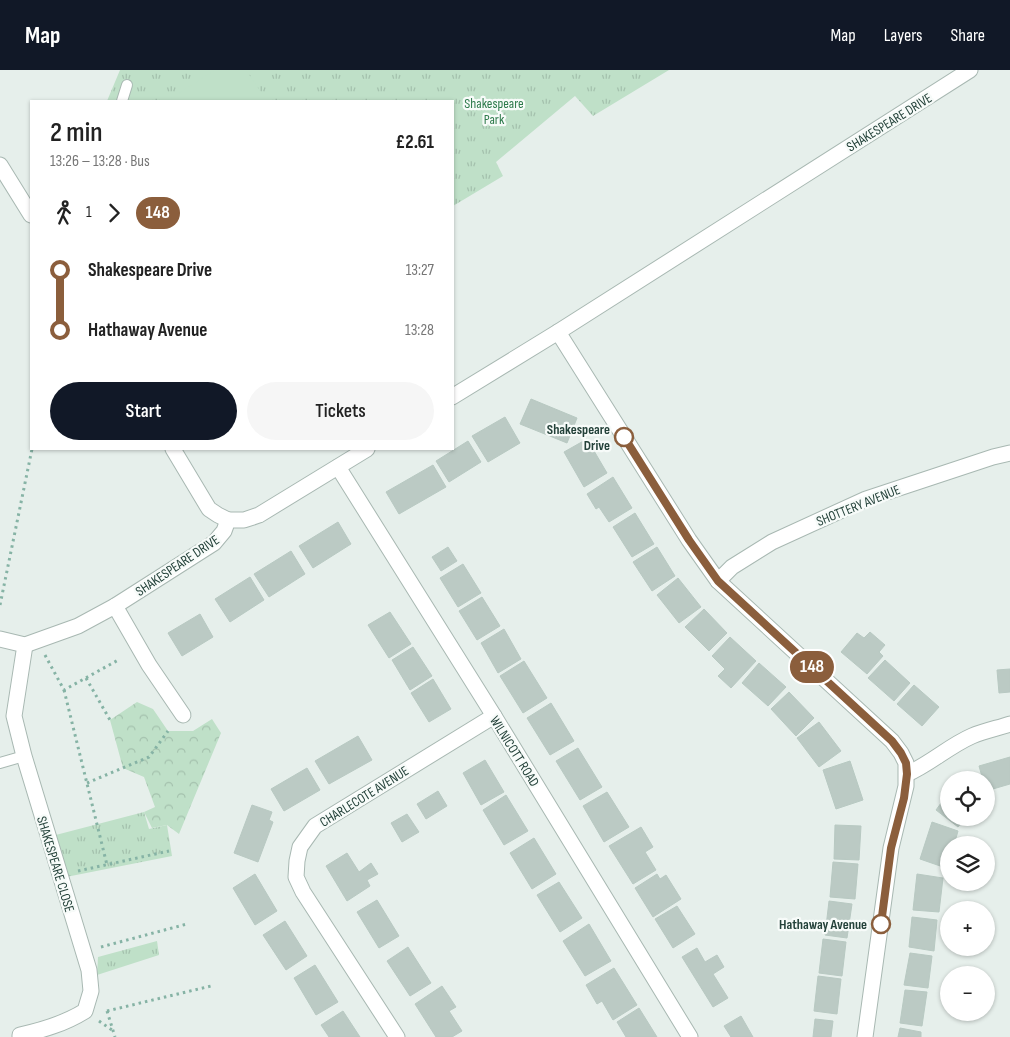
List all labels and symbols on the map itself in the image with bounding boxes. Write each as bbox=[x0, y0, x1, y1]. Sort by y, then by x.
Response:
street label: SHAKESPEARE DRIVE bbox=[843, 89, 935, 155]
park label: Shakespeare Park bbox=[464, 95, 524, 128]
place label: Shakespeare Drive bbox=[547, 421, 610, 454]
marker: Shakespeare Drive bbox=[614, 427, 634, 447]
street label: SHOTTERY AVENUE bbox=[814, 481, 903, 530]
street label: SHAKESPEARE DRIVE bbox=[132, 531, 223, 600]
line badge: 148 bbox=[783, 651, 841, 683]
street label: WILNICOTT ROAD bbox=[486, 713, 543, 790]
street label: CHARLECOTE AVENUE bbox=[317, 762, 412, 831]
street label: SHAKESPEARE CLOSE bbox=[33, 814, 78, 914]
marker: Hathaway Avenue bbox=[871, 914, 891, 934]
place label: Hathaway Avenue bbox=[779, 916, 867, 933]

